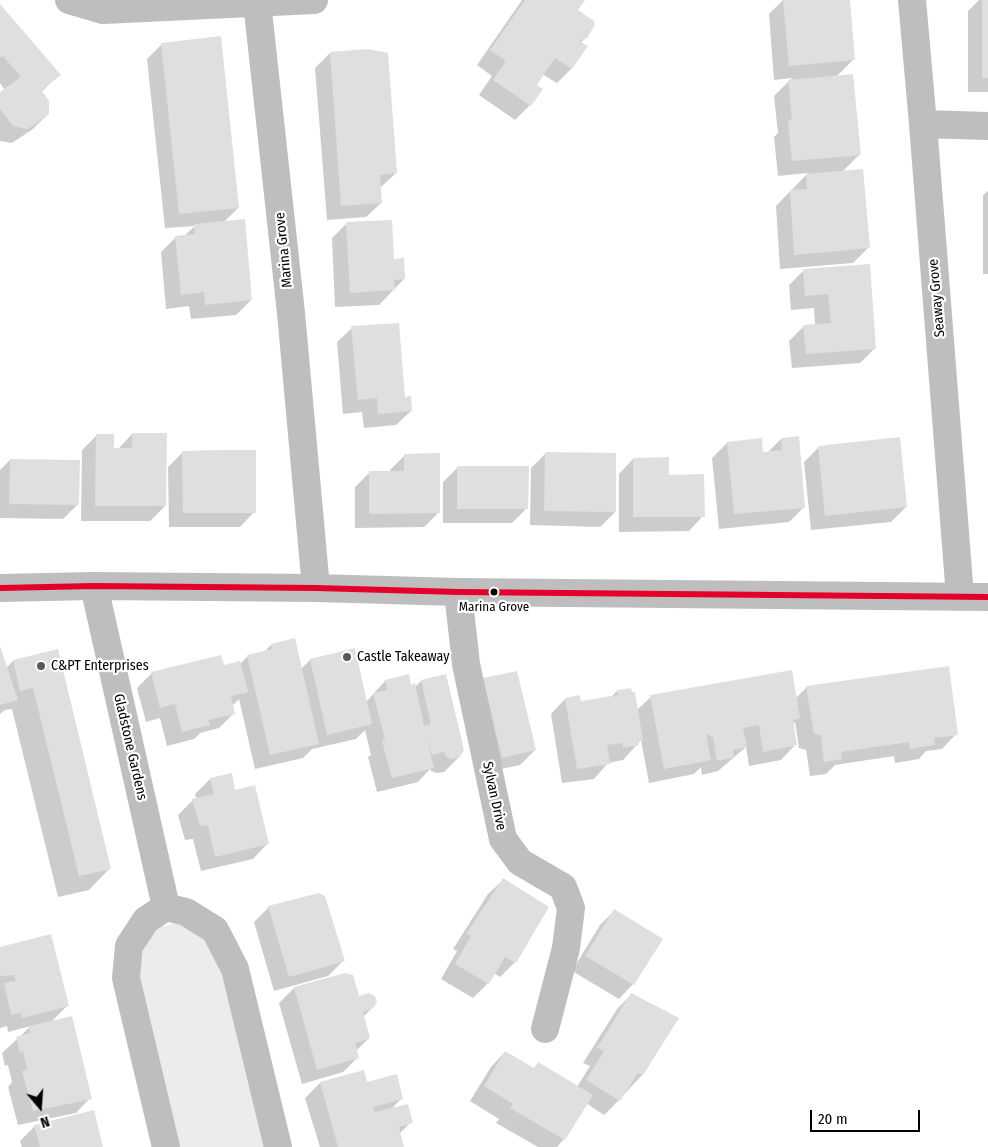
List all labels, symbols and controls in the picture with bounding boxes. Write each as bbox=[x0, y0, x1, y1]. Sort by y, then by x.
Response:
street label: Marina Grove bbox=[272, 211, 296, 289]
street label: Seaway Grove bbox=[925, 258, 949, 338]
marker: Marina Grove bbox=[489, 587, 499, 597]
place label: Marina Grove bbox=[459, 599, 529, 615]
place label: Castle Takeaway bbox=[357, 649, 449, 665]
marker: Castle Takeaway bbox=[341, 651, 353, 663]
place label: C&PT Enterprises bbox=[51, 658, 149, 674]
marker: C&PT Enterprises bbox=[35, 660, 47, 672]
street label: Gladstone Gardens bbox=[110, 692, 150, 802]
street label: Sylvan Drive bbox=[479, 760, 509, 832]
north arrow bbox=[15, 1082, 65, 1132]
scale bar bbox=[813, 1100, 923, 1132]
text: 20 m bbox=[818, 1110, 848, 1128]
text: N bbox=[38, 1112, 51, 1131]

